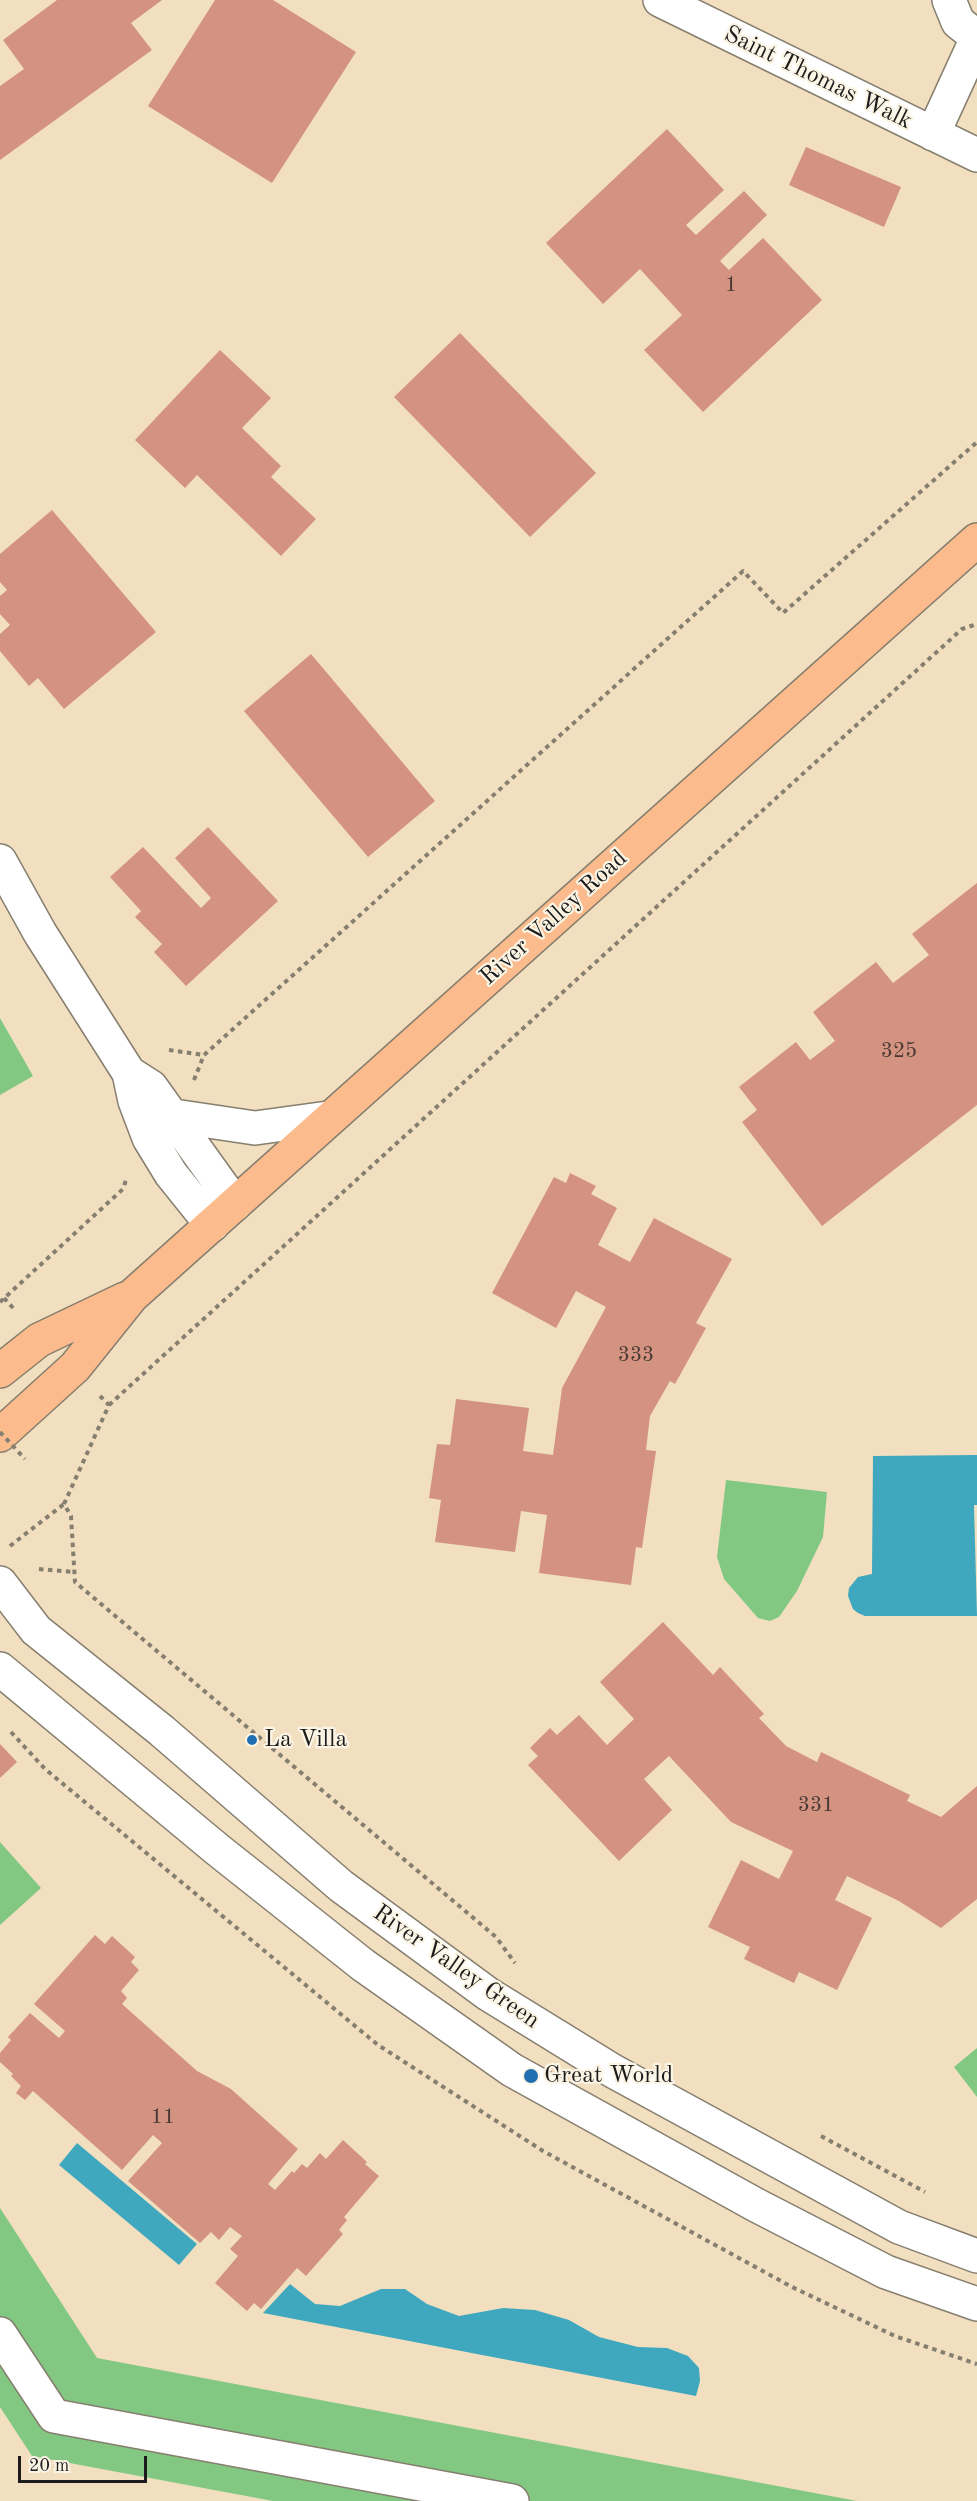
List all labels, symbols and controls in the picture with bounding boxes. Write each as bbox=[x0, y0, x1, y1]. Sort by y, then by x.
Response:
street label: Saint Thomas Walk bbox=[719, 20, 917, 136]
house number: 1 bbox=[725, 272, 737, 298]
street label: River Valley Road bbox=[474, 844, 634, 992]
house number: 325 bbox=[881, 1038, 917, 1064]
house number: 333 bbox=[618, 1342, 654, 1368]
place label: La Villa bbox=[264, 1726, 347, 1754]
marker: La Villa bbox=[245, 1733, 259, 1747]
house number: 331 bbox=[798, 1792, 834, 1818]
street label: River Valley Green bbox=[367, 1899, 545, 2035]
place label: Great World bbox=[544, 2062, 673, 2090]
marker: Great World bbox=[522, 2067, 540, 2085]
house number: 11 bbox=[151, 2104, 175, 2130]
scale bar bbox=[21, 2444, 150, 2482]
text: 20 m bbox=[29, 2457, 69, 2475]

